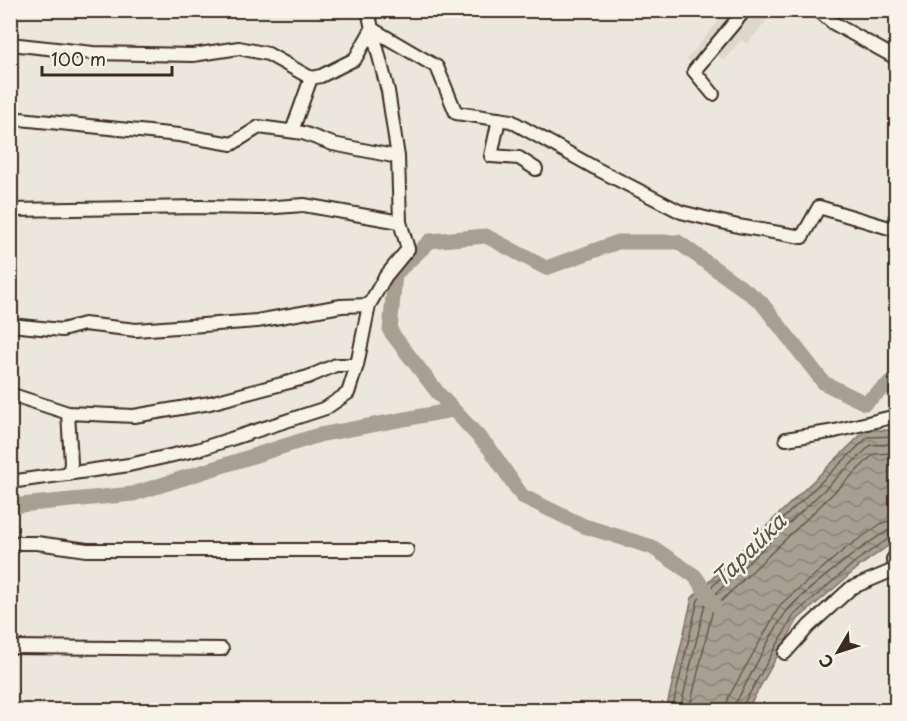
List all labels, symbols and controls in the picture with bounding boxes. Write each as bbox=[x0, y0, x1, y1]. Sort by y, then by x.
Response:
scale bar bbox=[42, 39, 172, 77]
text: 100 m bbox=[51, 45, 106, 72]
water label: Тарайка bbox=[704, 504, 793, 593]
north arrow bbox=[808, 622, 868, 682]
text: С bbox=[812, 650, 839, 674]

